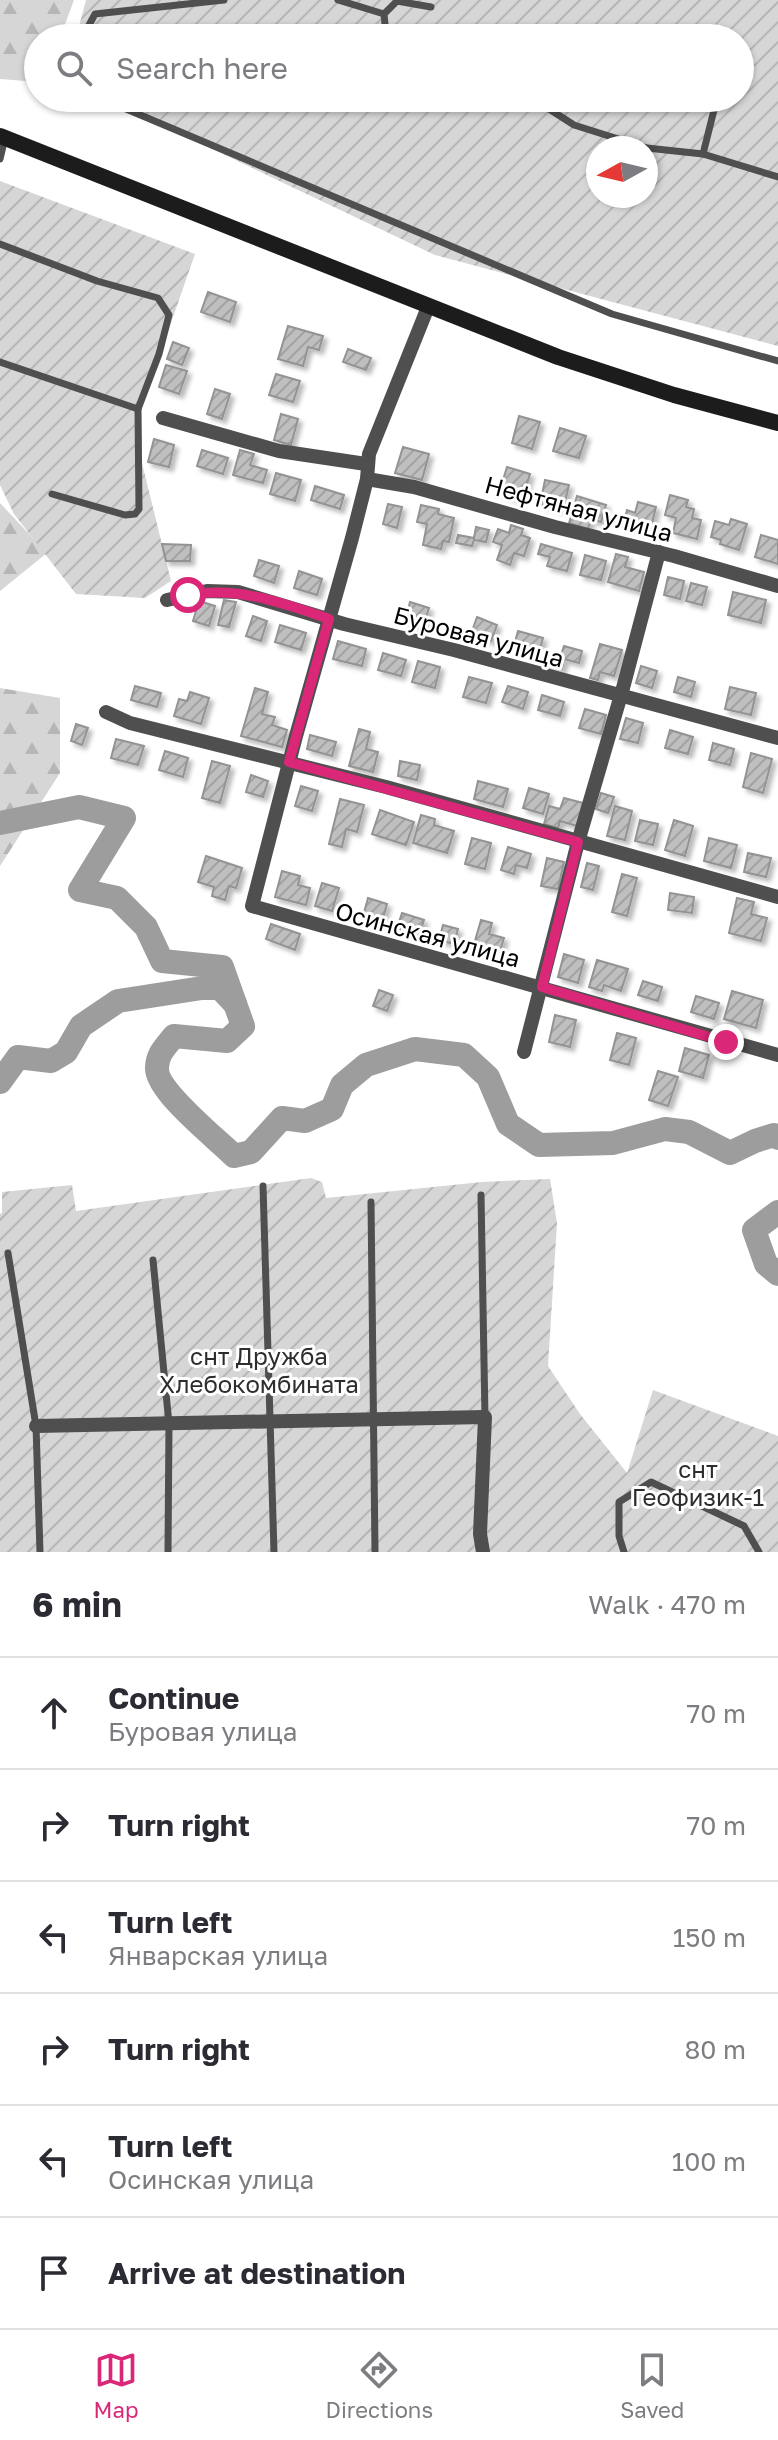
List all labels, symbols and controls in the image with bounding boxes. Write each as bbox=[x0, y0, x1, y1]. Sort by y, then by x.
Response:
search box bbox=[24, 24, 754, 112]
icon: search bbox=[52, 46, 96, 90]
text: Search here bbox=[116, 50, 288, 86]
north arrow bbox=[586, 136, 658, 208]
street label: Нефтяная улица bbox=[482, 469, 676, 547]
route start bbox=[170, 577, 206, 613]
street label: Буровая улица bbox=[391, 599, 567, 673]
street label: Осинская улица bbox=[332, 895, 524, 973]
route end bbox=[708, 1024, 744, 1060]
park label: снт Дружба Хлебокомбината bbox=[159, 1341, 359, 1398]
park label: снт Геофизик-1 bbox=[632, 1454, 764, 1511]
text: 6 min bbox=[32, 1584, 122, 1624]
text: Walk · 470 m bbox=[588, 1589, 746, 1620]
text: Continue bbox=[108, 1680, 239, 1716]
icon: ahead bbox=[32, 1691, 76, 1735]
text: 70 m bbox=[687, 1698, 746, 1729]
text: Буровая улица bbox=[108, 1716, 298, 1747]
icon: right bbox=[32, 1803, 76, 1847]
text: Turn right bbox=[108, 1807, 250, 1843]
text: 70 m bbox=[687, 1810, 746, 1841]
text: Turn left bbox=[108, 1904, 233, 1940]
icon: left bbox=[32, 1915, 76, 1959]
text: 150 m bbox=[673, 1922, 746, 1953]
text: Январская улица bbox=[108, 1940, 328, 1971]
icon: right bbox=[32, 2027, 76, 2071]
text: Turn right bbox=[108, 2031, 250, 2067]
text: 80 m bbox=[685, 2034, 746, 2065]
text: Turn left bbox=[108, 2128, 233, 2164]
icon: left bbox=[32, 2139, 76, 2183]
text: 100 m bbox=[672, 2146, 746, 2177]
text: Осинская улица bbox=[108, 2164, 314, 2195]
icon: arrive bbox=[32, 2251, 76, 2295]
text: Arrive at destination bbox=[108, 2255, 405, 2291]
tab: Map bbox=[94, 2348, 138, 2423]
tab: Directions bbox=[326, 2348, 433, 2423]
tab: Saved bbox=[620, 2348, 684, 2423]

